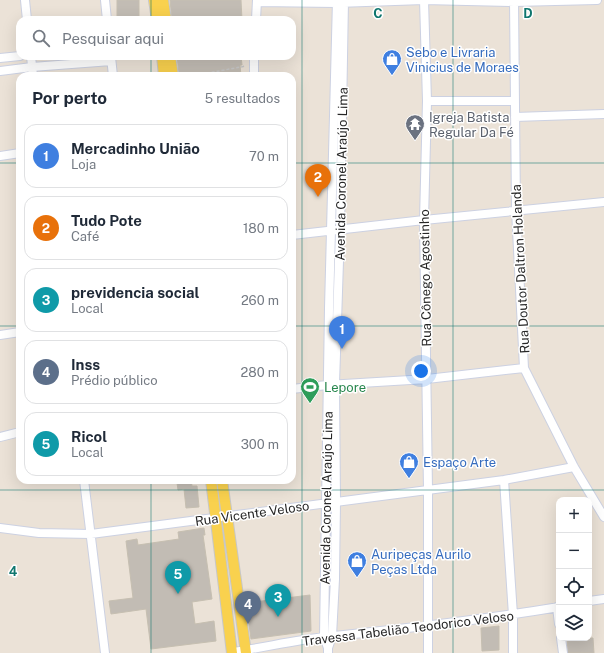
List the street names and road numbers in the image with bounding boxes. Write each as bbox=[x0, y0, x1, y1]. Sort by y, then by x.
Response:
street label: Avenida Coronel Araújo Lima bbox=[332, 87, 351, 261]
street label: Rua Doutor Daltron Holanda bbox=[509, 184, 532, 354]
street label: Rua Cônego Agostinho bbox=[417, 209, 434, 347]
street label: Avenida Coronel Araújo Lima bbox=[317, 411, 336, 585]
street label: Rua Vicente Veloso bbox=[194, 498, 310, 529]
street label: Travessa Tabelião Teodorico Veloso bbox=[302, 608, 515, 649]

